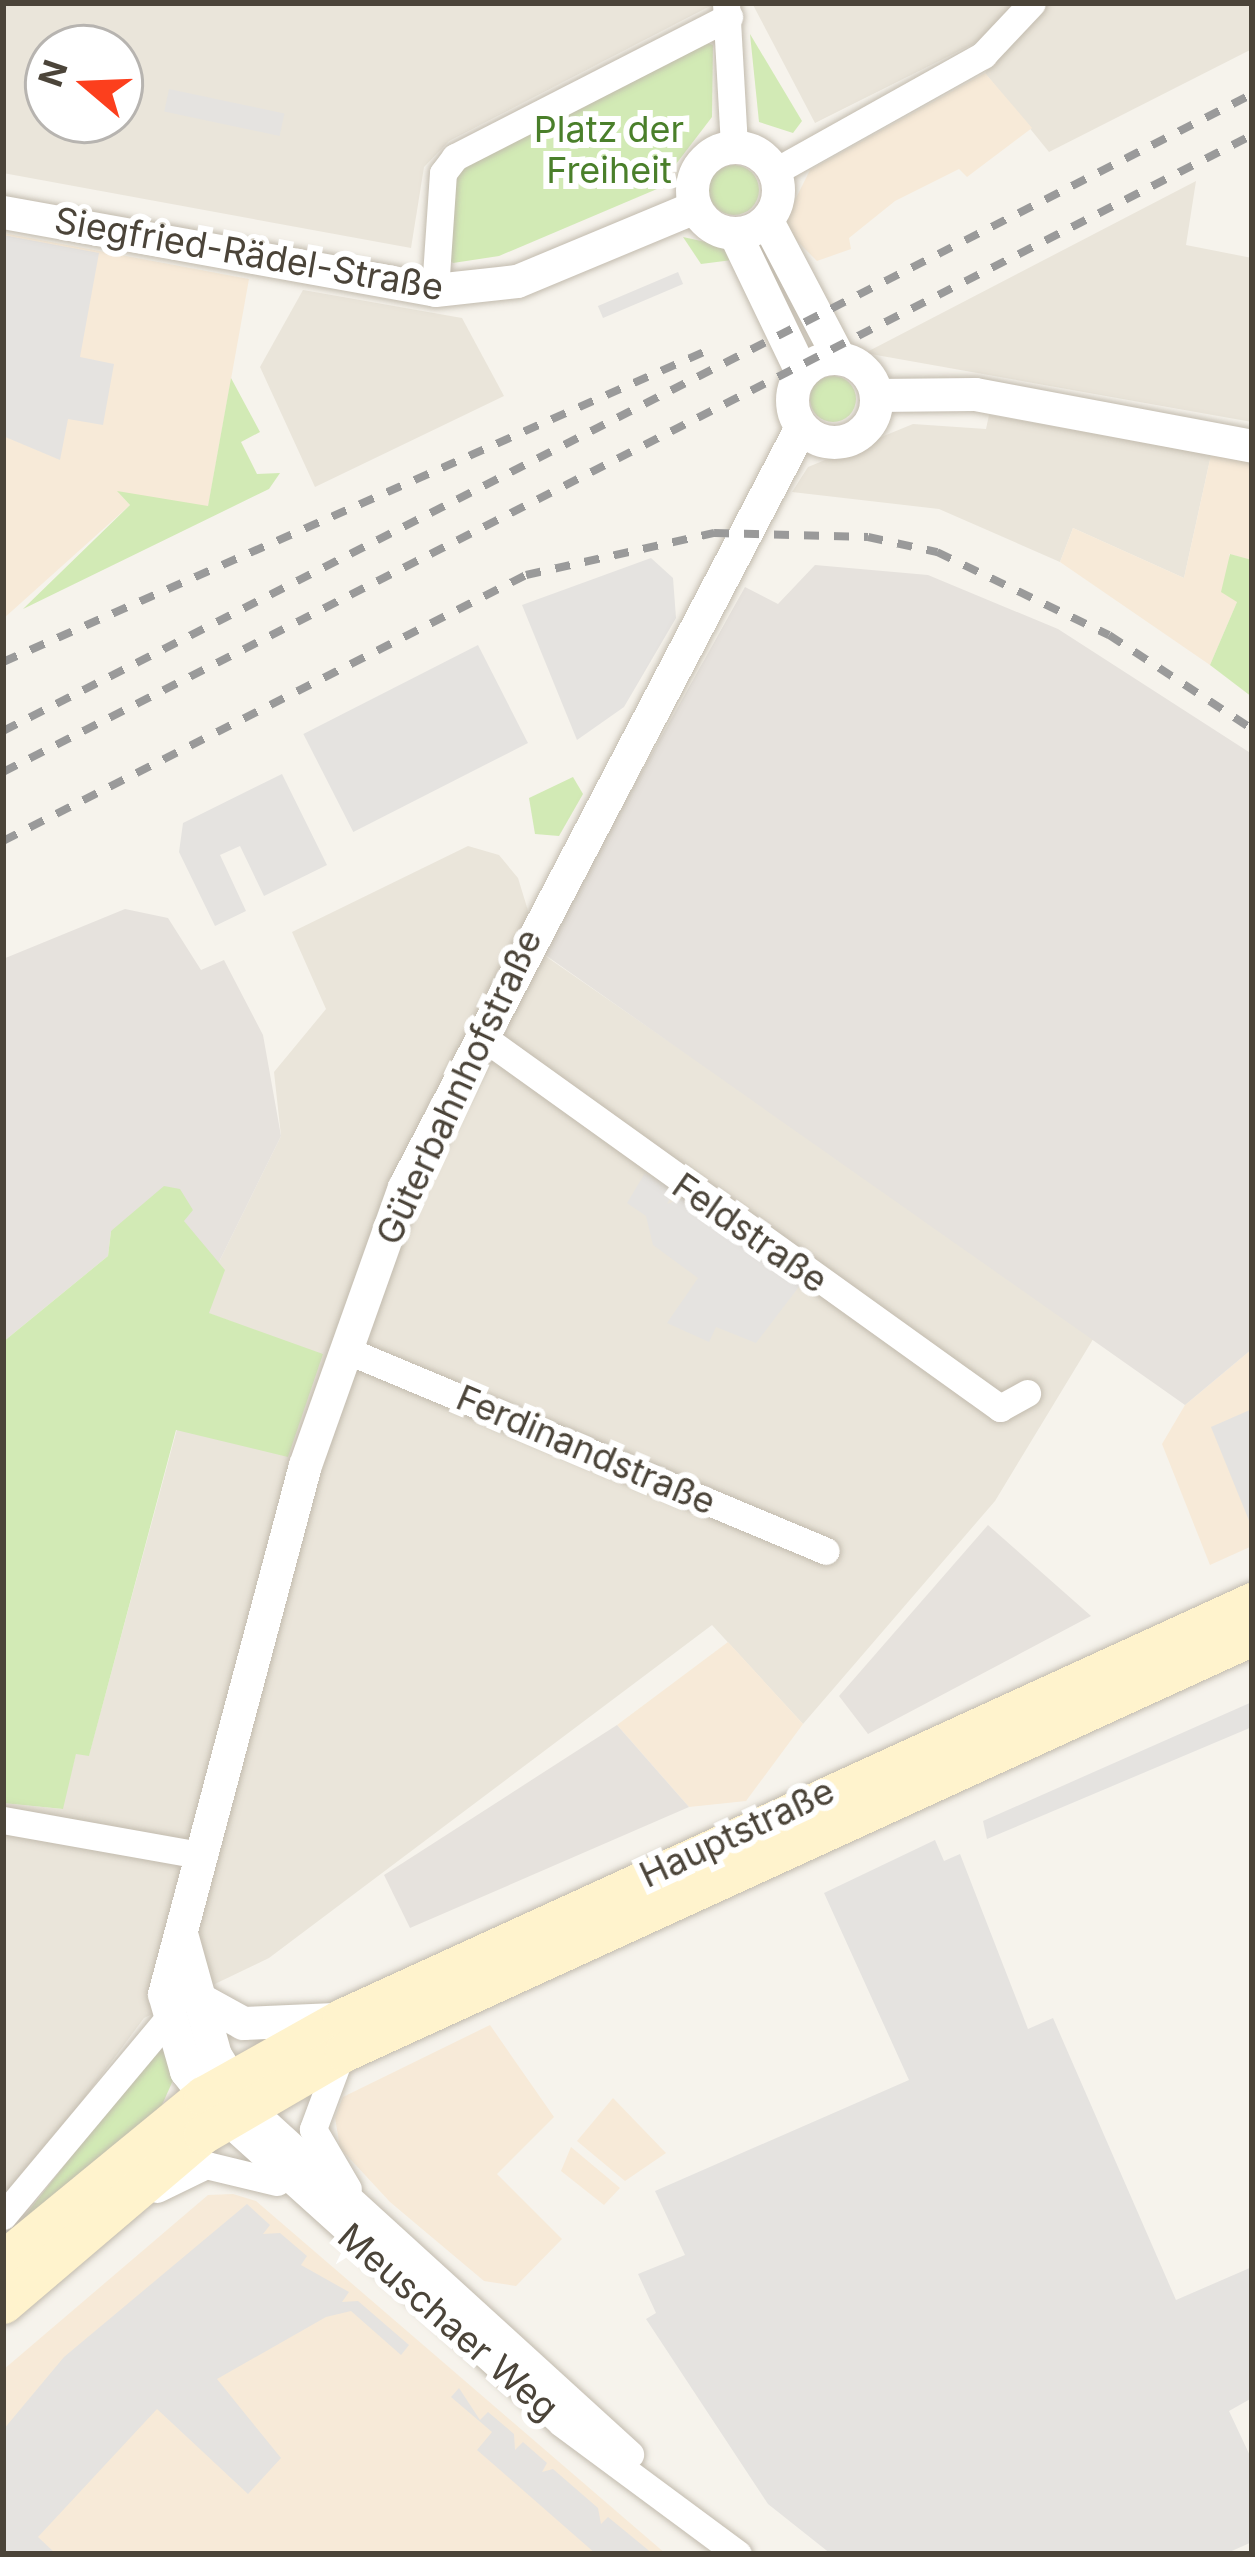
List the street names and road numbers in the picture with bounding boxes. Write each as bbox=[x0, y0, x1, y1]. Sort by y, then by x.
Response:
street label: Siegfried-Rädel-Straße bbox=[51, 199, 447, 309]
street label: Güterbahnhofstraße bbox=[367, 922, 551, 1252]
street label: Feldstraße bbox=[664, 1164, 836, 1302]
street label: Ferdinandstraße bbox=[450, 1376, 722, 1524]
street label: Hauptstraße bbox=[633, 1769, 841, 1897]
street label: Meuschaer Weg bbox=[329, 2215, 567, 2429]

